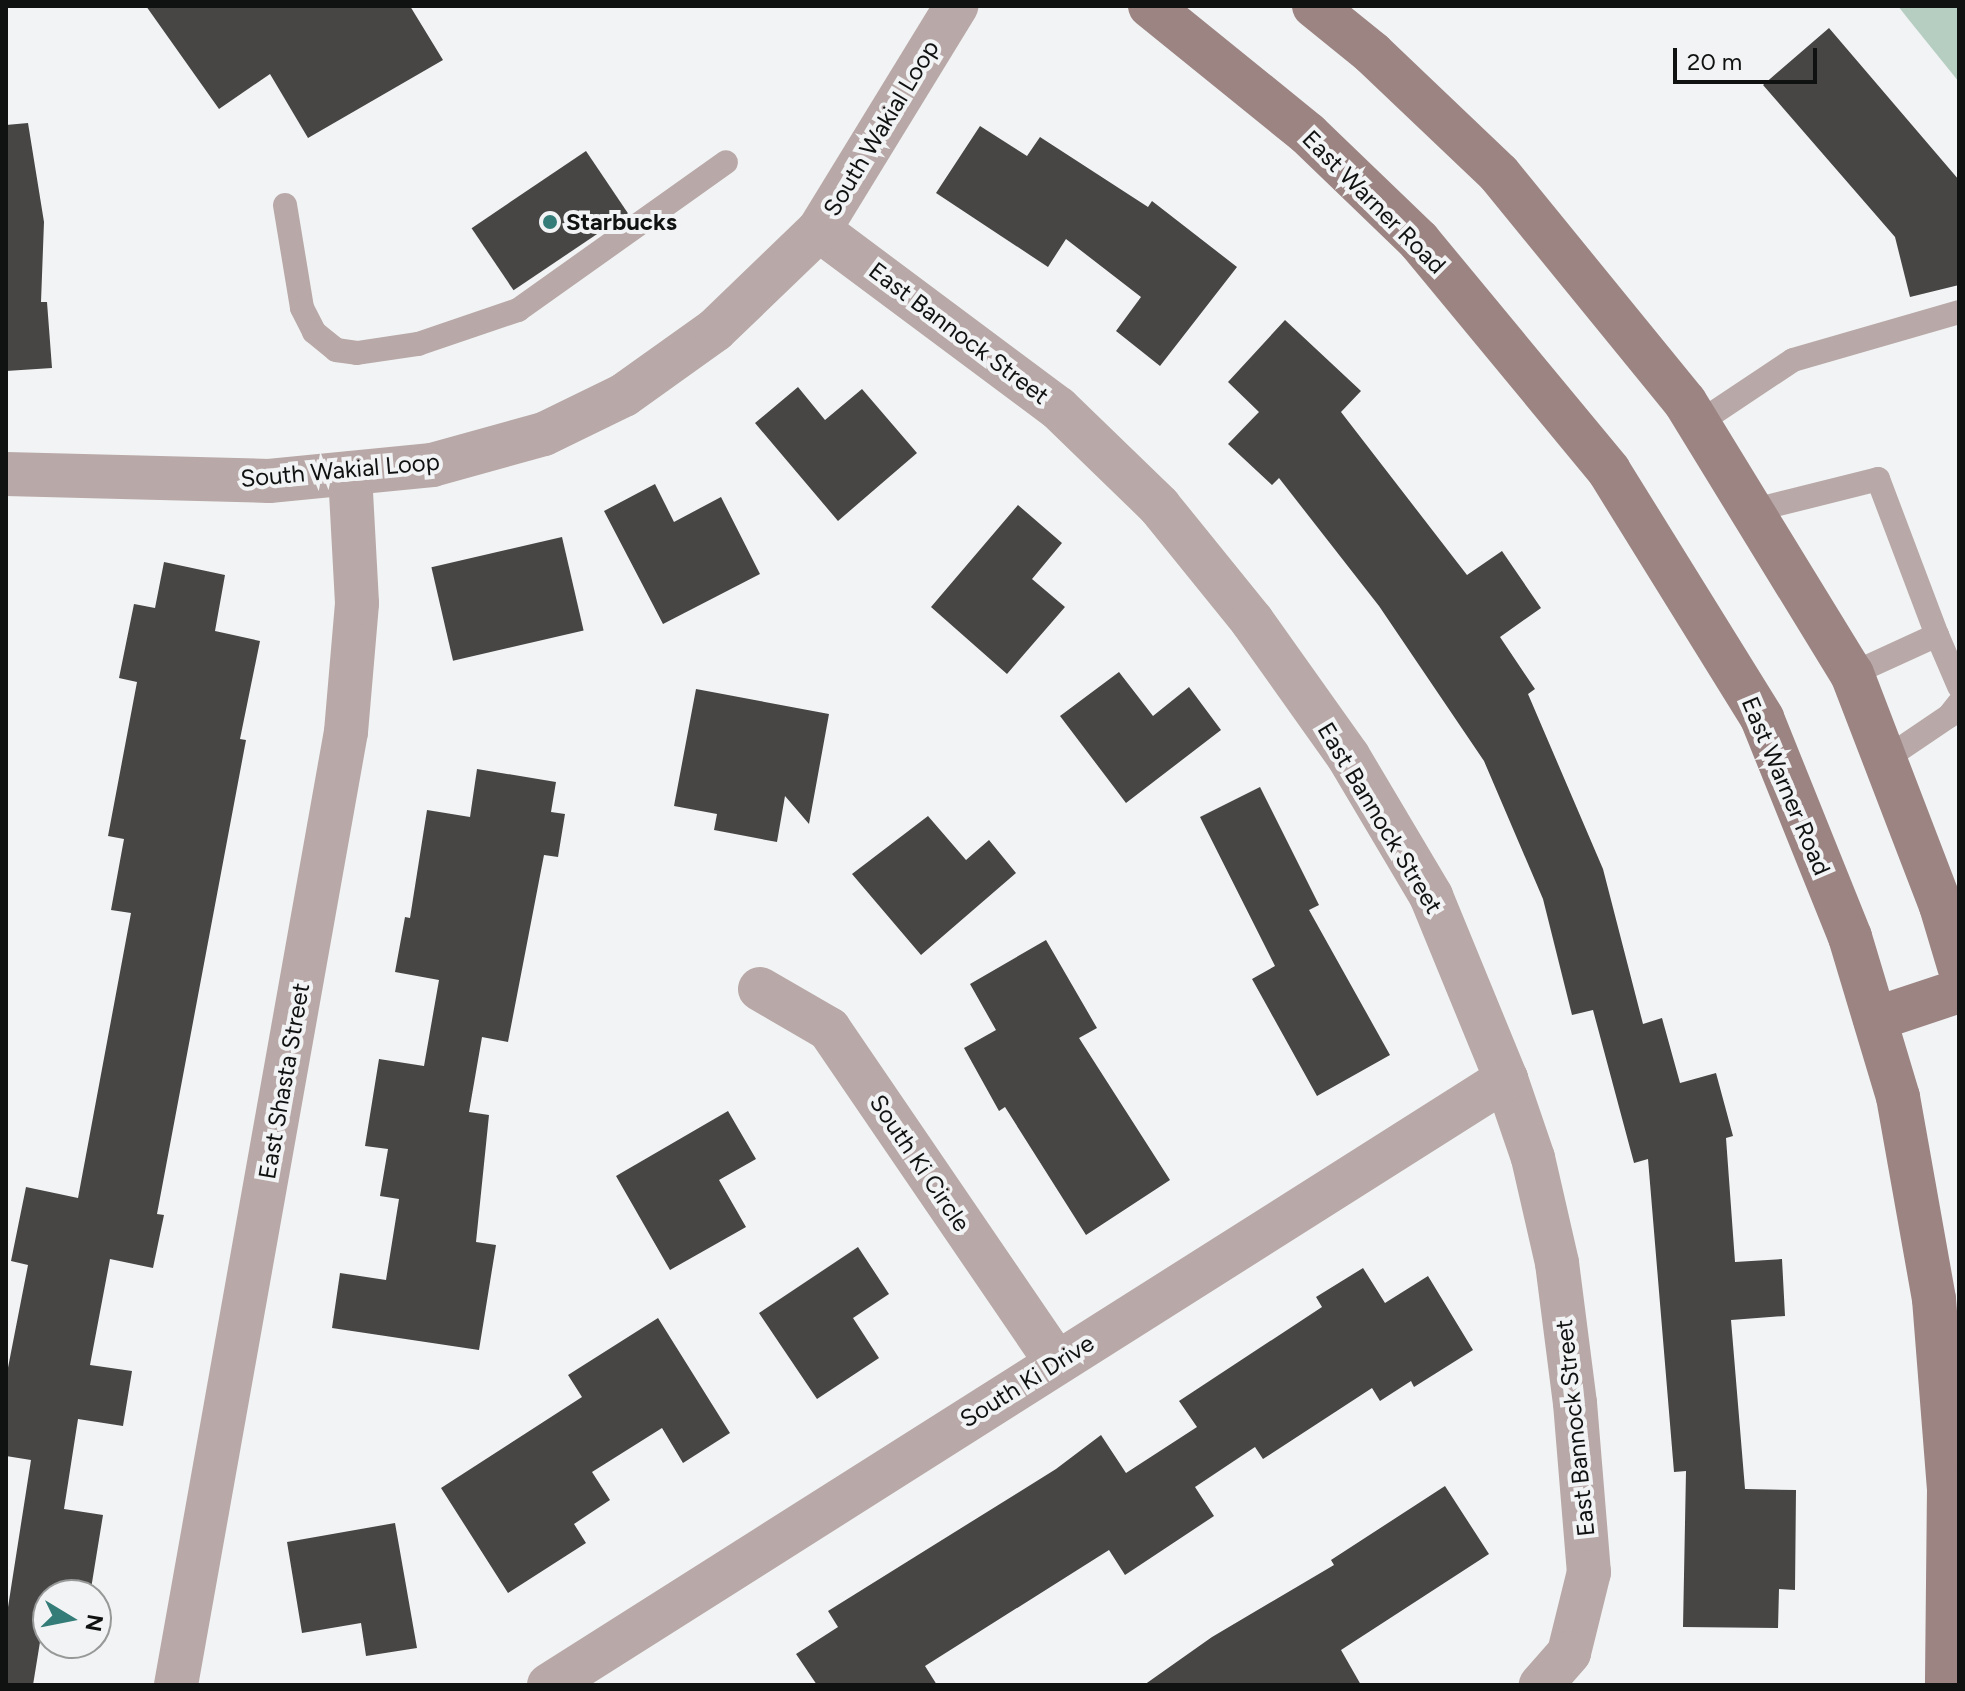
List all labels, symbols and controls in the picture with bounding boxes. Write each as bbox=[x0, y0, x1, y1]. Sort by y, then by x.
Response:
scale bar bbox=[1677, 32, 1821, 82]
street label: South Wakial Loop bbox=[817, 35, 945, 221]
text: 20 m bbox=[1687, 47, 1742, 76]
street label: East Warner Road bbox=[1296, 124, 1452, 280]
place label: Starbucks bbox=[566, 208, 677, 236]
marker: Starbucks bbox=[541, 213, 559, 231]
street label: East Bannock Street bbox=[863, 256, 1055, 410]
street label: South Wakial Loop bbox=[239, 447, 441, 493]
street label: East Warner Road bbox=[1735, 693, 1837, 879]
street label: East Bannock Street bbox=[1312, 717, 1448, 919]
street label: East Shasta Street bbox=[253, 981, 315, 1181]
street label: South Ki Circle bbox=[864, 1089, 976, 1237]
street label: East Bannock Street bbox=[1549, 1318, 1601, 1538]
street label: South Ki Drive bbox=[955, 1328, 1099, 1434]
north arrow bbox=[32, 1579, 112, 1659]
text: N bbox=[79, 1612, 109, 1634]

